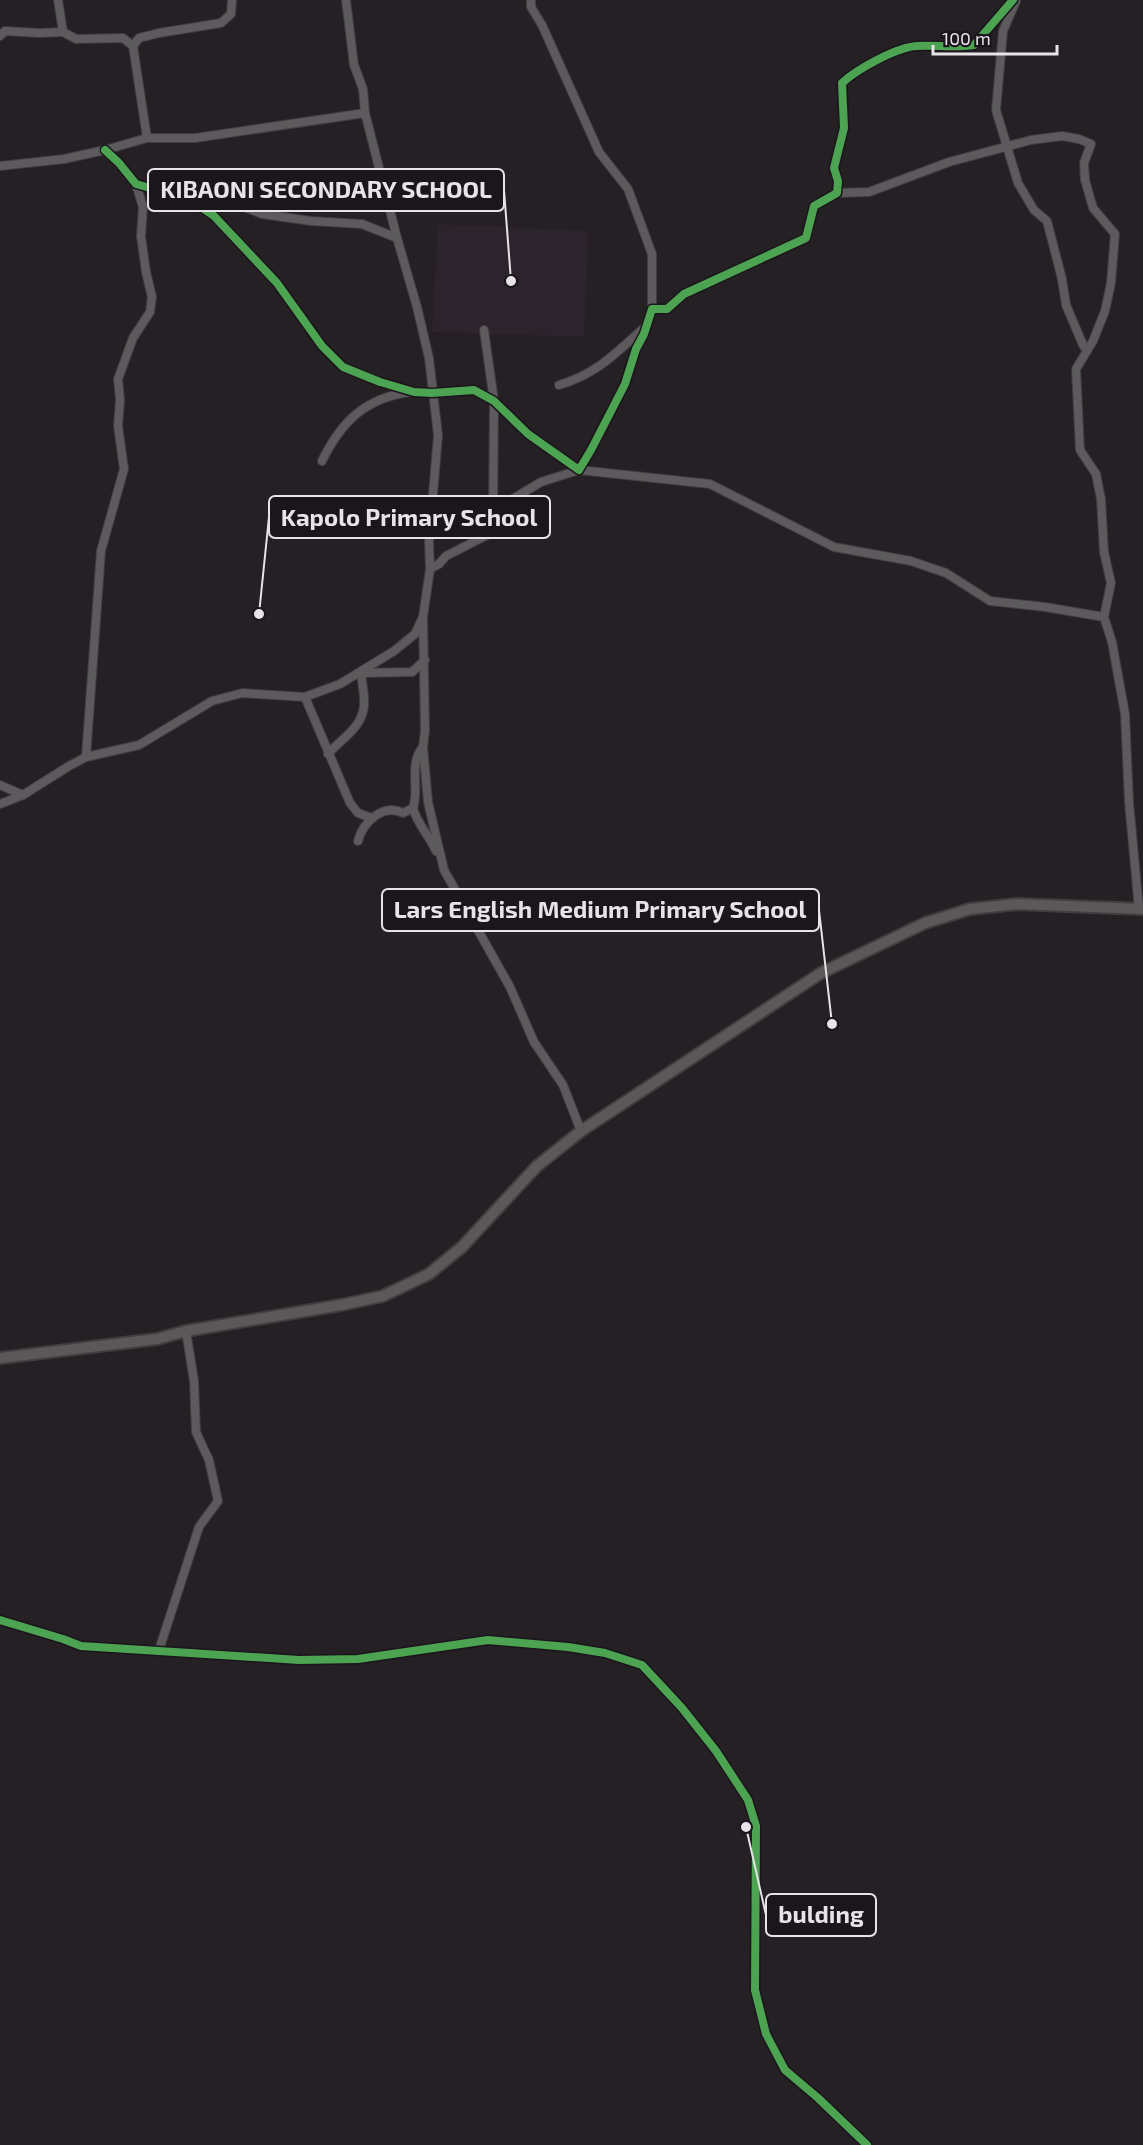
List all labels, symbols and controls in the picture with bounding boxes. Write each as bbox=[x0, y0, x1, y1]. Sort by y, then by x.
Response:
scale bar bbox=[933, 18, 1058, 56]
text: 100 m bbox=[942, 27, 991, 49]
callout: KIBAONI SECONDARY SCHOOL bbox=[148, 169, 504, 211]
text: KIBAONI SECONDARY SCHOOL bbox=[160, 174, 492, 203]
callout: Kapolo Primary School bbox=[269, 496, 550, 538]
text: Kapolo Primary School bbox=[281, 502, 537, 531]
callout: Lars English Medium Primary School bbox=[382, 889, 819, 931]
text: Lars English Medium Primary School bbox=[394, 894, 806, 923]
callout: bulding bbox=[766, 1894, 876, 1936]
text: bulding bbox=[778, 1899, 864, 1928]

